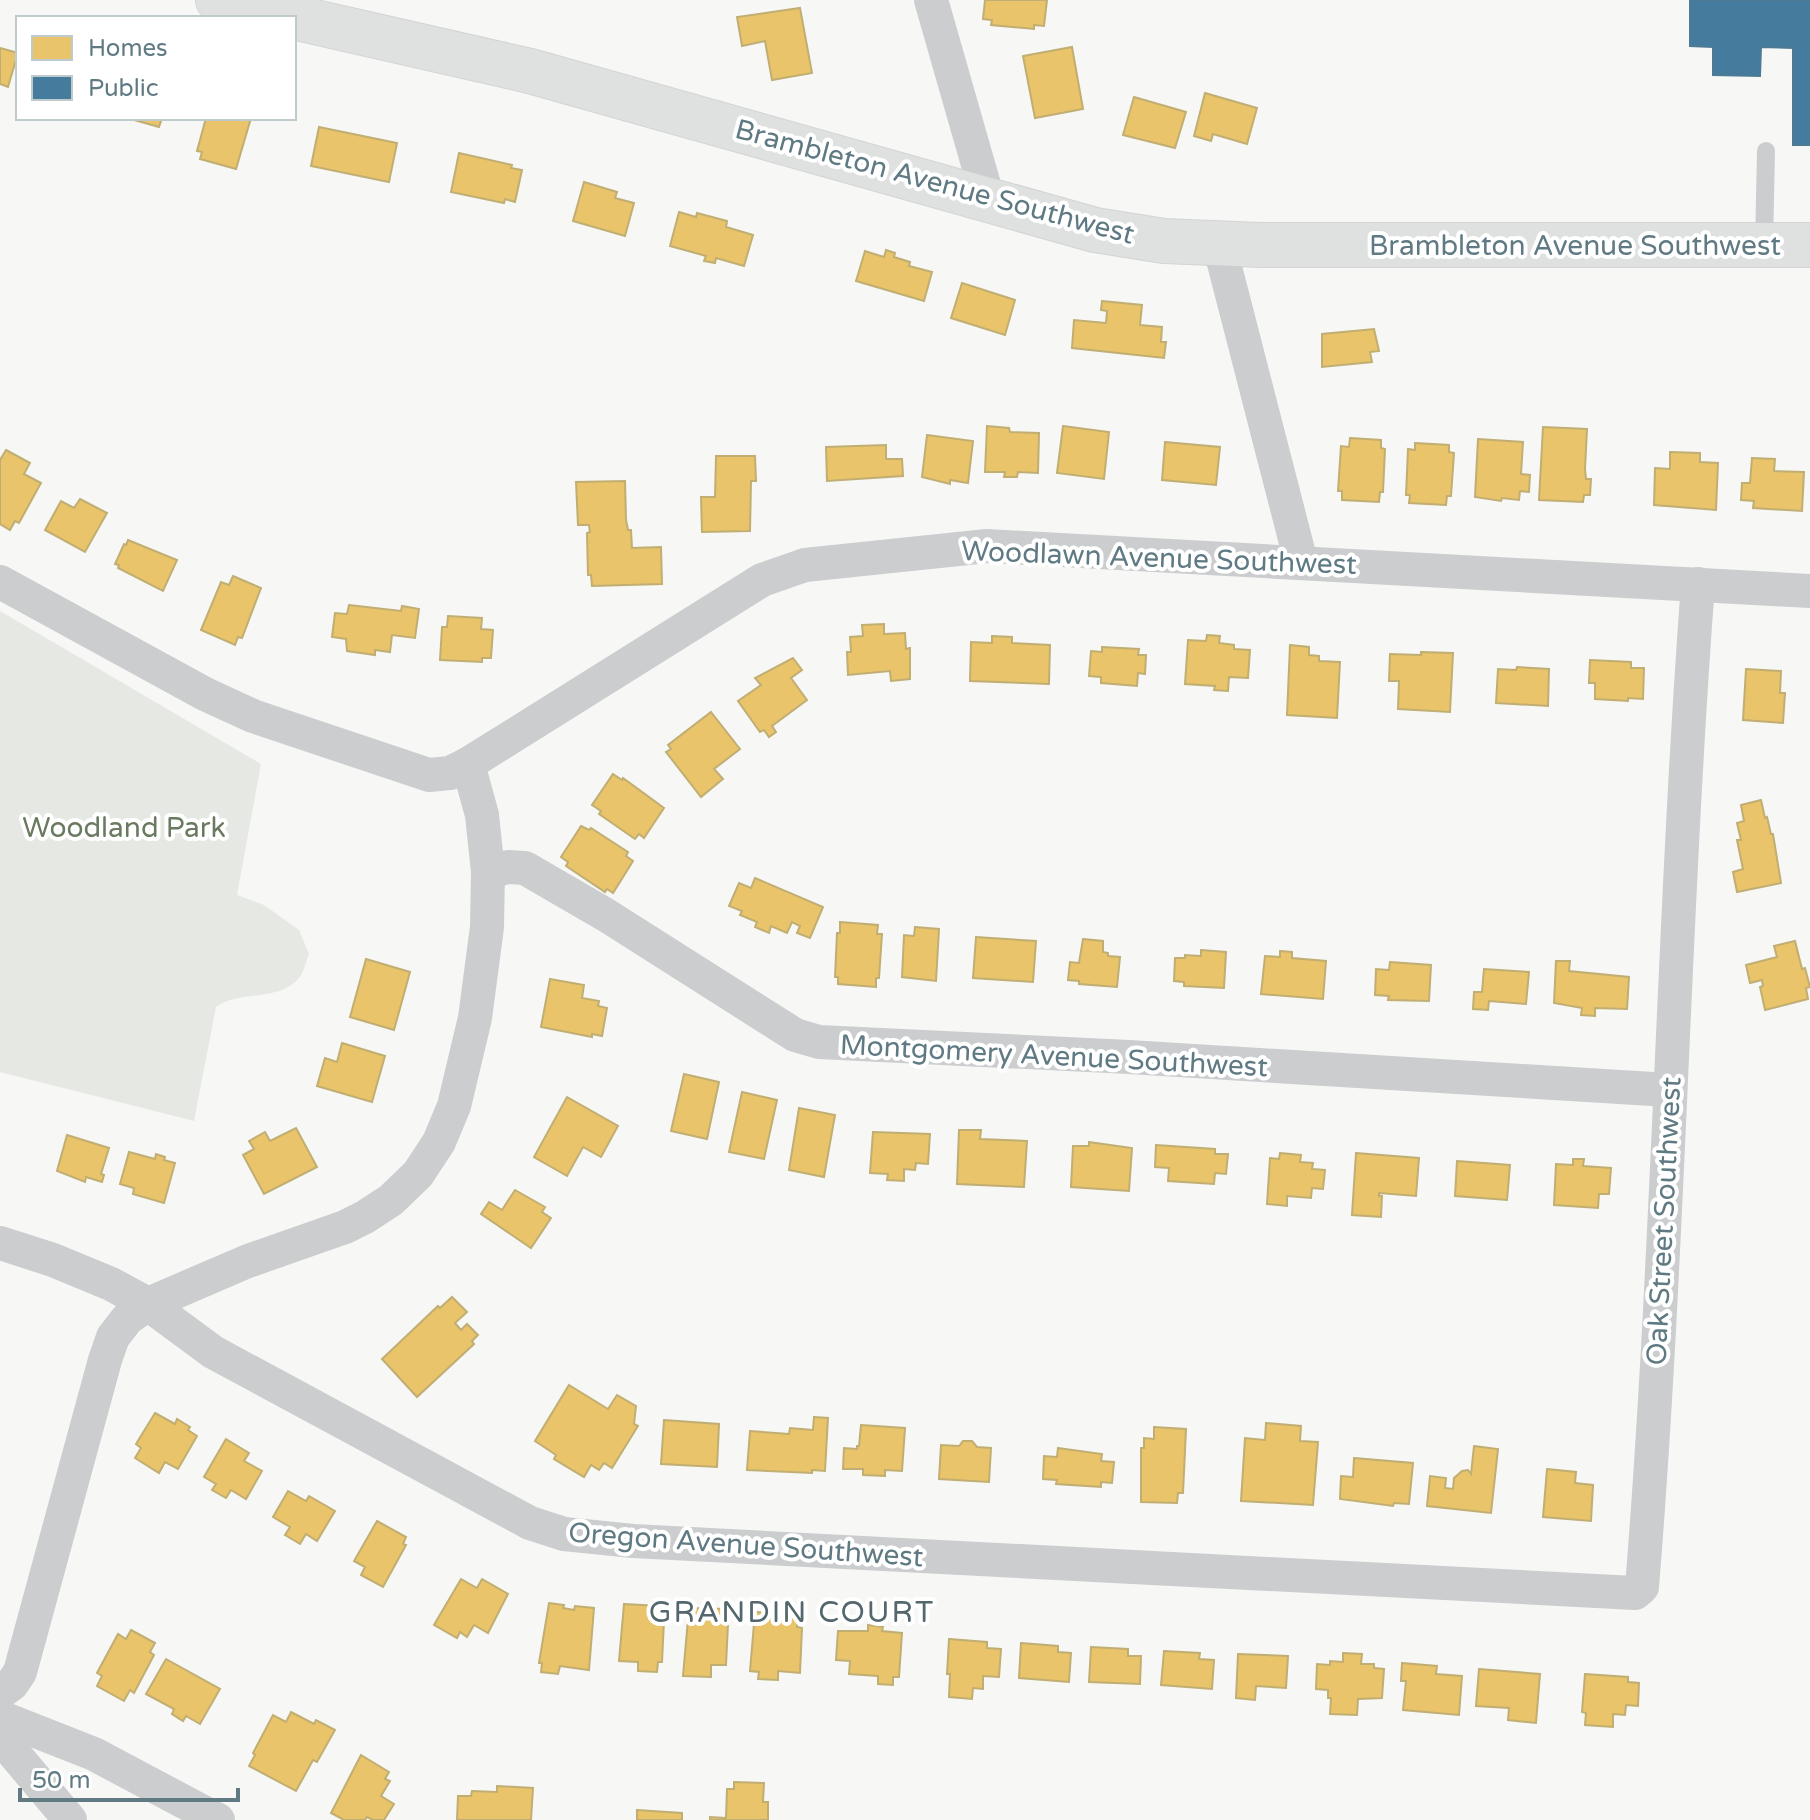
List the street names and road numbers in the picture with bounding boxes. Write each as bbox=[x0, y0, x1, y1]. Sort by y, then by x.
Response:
street label: Brambleton Avenue Southwest bbox=[731, 112, 1138, 252]
street label: Brambleton Avenue Southwest bbox=[1369, 229, 1781, 263]
street label: Woodlawn Avenue Southwest bbox=[961, 534, 1358, 582]
street label: Montgomery Avenue Southwest bbox=[839, 1028, 1269, 1084]
street label: Oak Street Southwest bbox=[1639, 1076, 1689, 1366]
street label: Oregon Avenue Southwest bbox=[567, 1516, 925, 1574]

